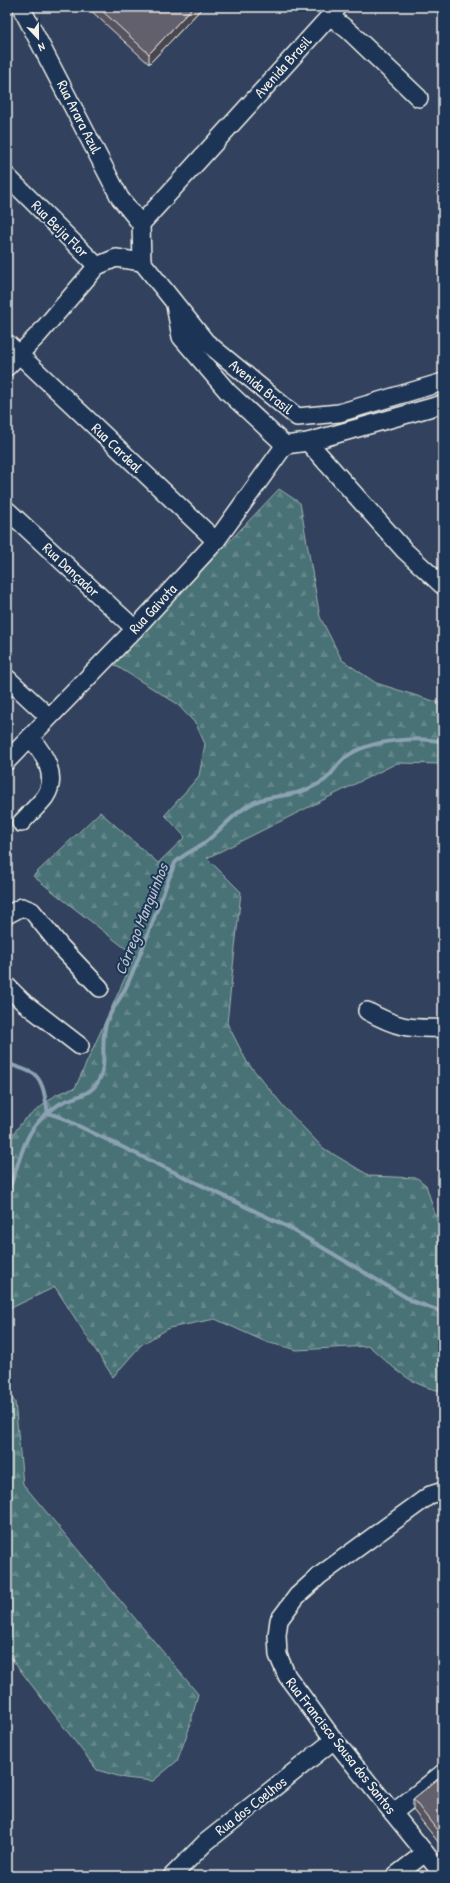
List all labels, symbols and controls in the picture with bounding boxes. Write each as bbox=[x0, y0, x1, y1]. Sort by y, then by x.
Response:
north arrow bbox=[18, 18, 58, 58]
street label: Avenida Brasil bbox=[249, 31, 316, 102]
text: N bbox=[36, 40, 47, 55]
street label: Rua Arara Azul bbox=[52, 76, 107, 157]
street label: Rua Beija Flor bbox=[27, 195, 94, 262]
street label: Avenida Brasil bbox=[225, 354, 298, 419]
street label: Rua Cardeal bbox=[87, 418, 148, 477]
street label: Rua Dançador bbox=[38, 538, 105, 602]
street label: Rua Gaivota bbox=[124, 579, 181, 638]
water label: Córrego Manguinhos bbox=[109, 859, 174, 978]
street label: Rua Francisco Sousa dos Santos bbox=[281, 1673, 402, 1819]
street label: Rua dos Coelhos bbox=[210, 1771, 291, 1840]

